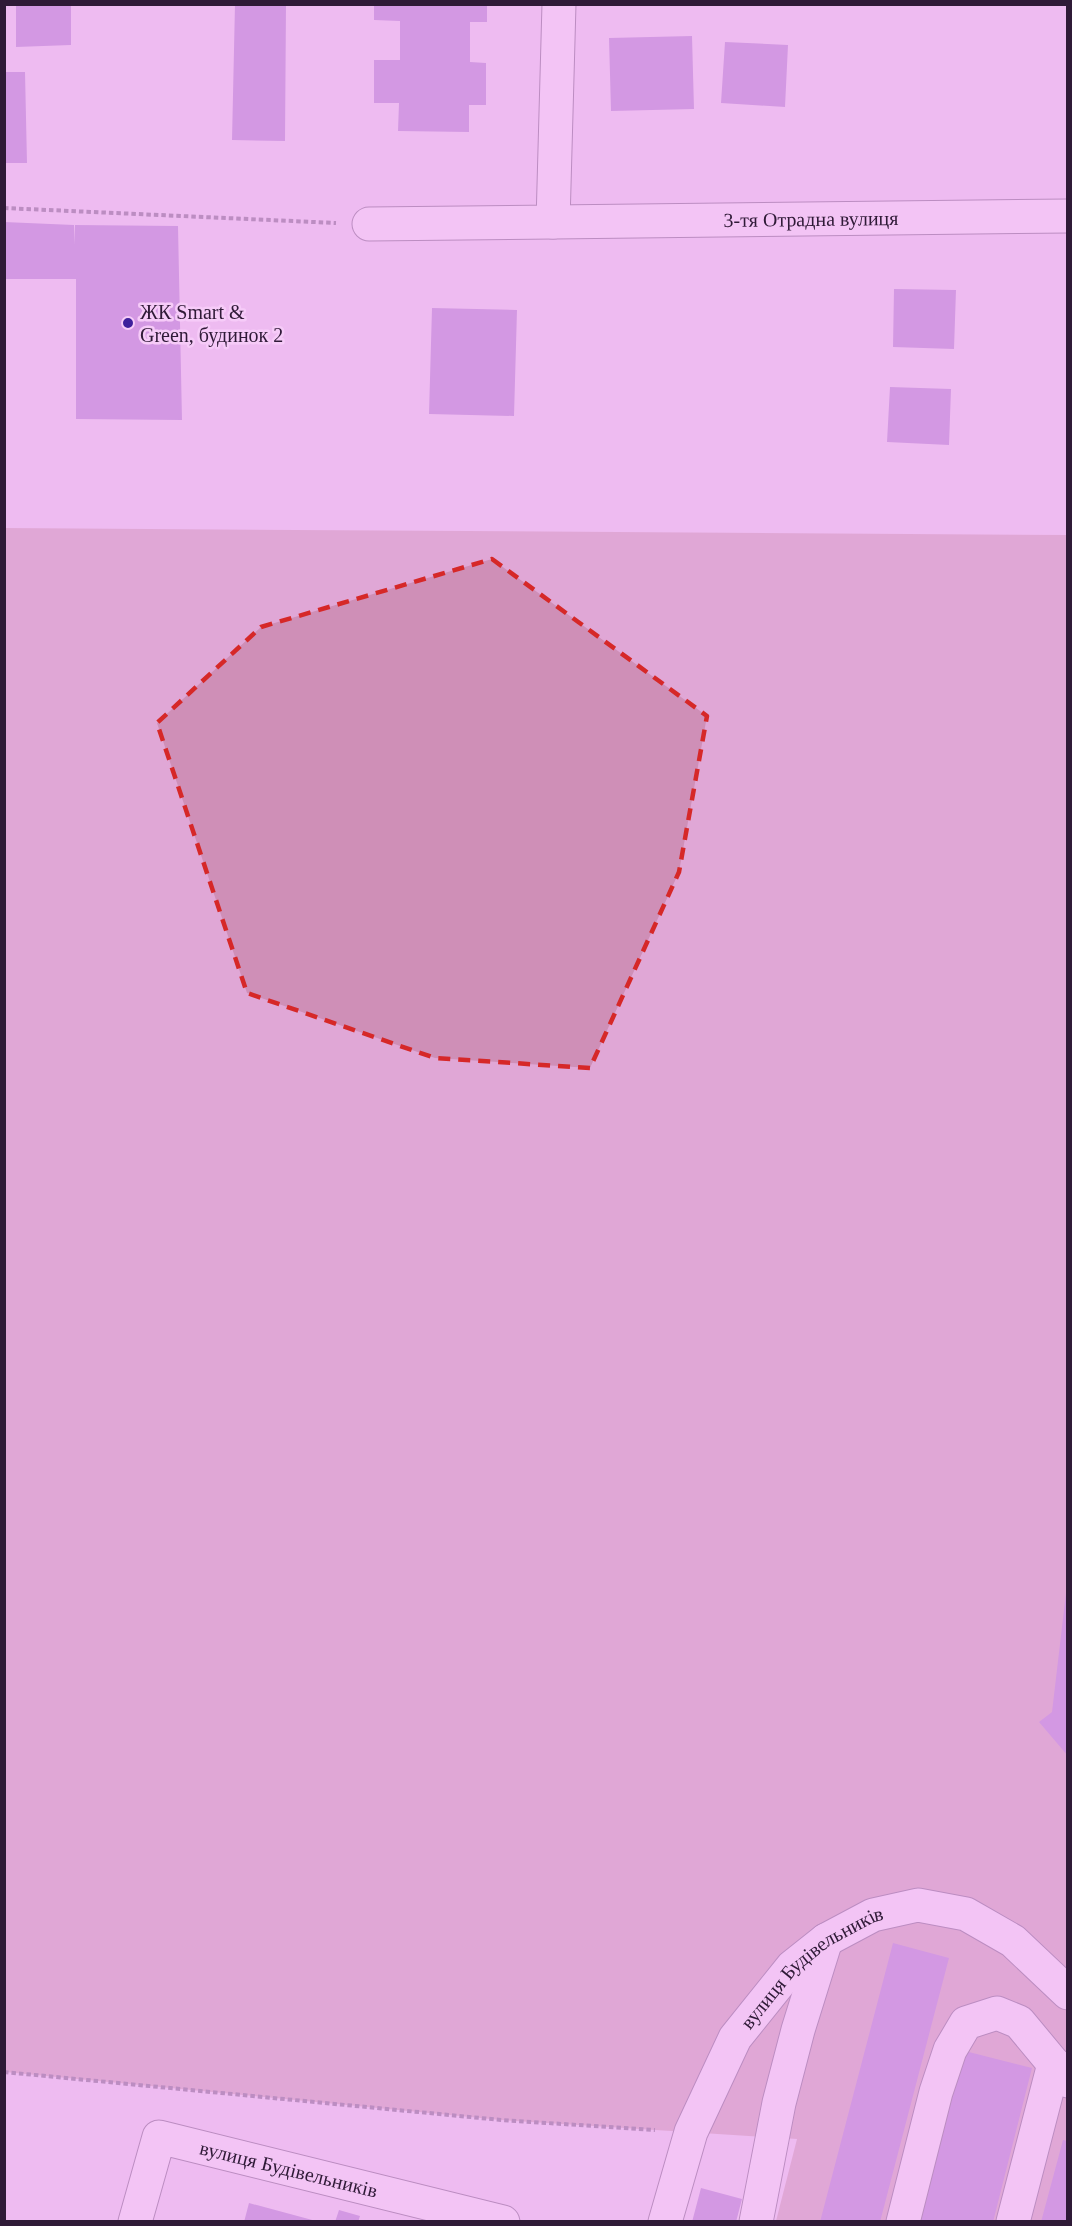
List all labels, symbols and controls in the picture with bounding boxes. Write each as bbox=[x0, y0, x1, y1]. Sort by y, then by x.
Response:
street label: 3-тя Отрадна вулиця bbox=[723, 207, 899, 231]
place label: ЖК Smart & Green, будинок 2 bbox=[140, 301, 283, 347]
marker: ЖК Smart & Green, будинок 2 bbox=[121, 316, 135, 330]
street label: вулиця Будівельників bbox=[736, 1902, 885, 2033]
street label: вулиця Будівельників bbox=[198, 2137, 380, 2202]

